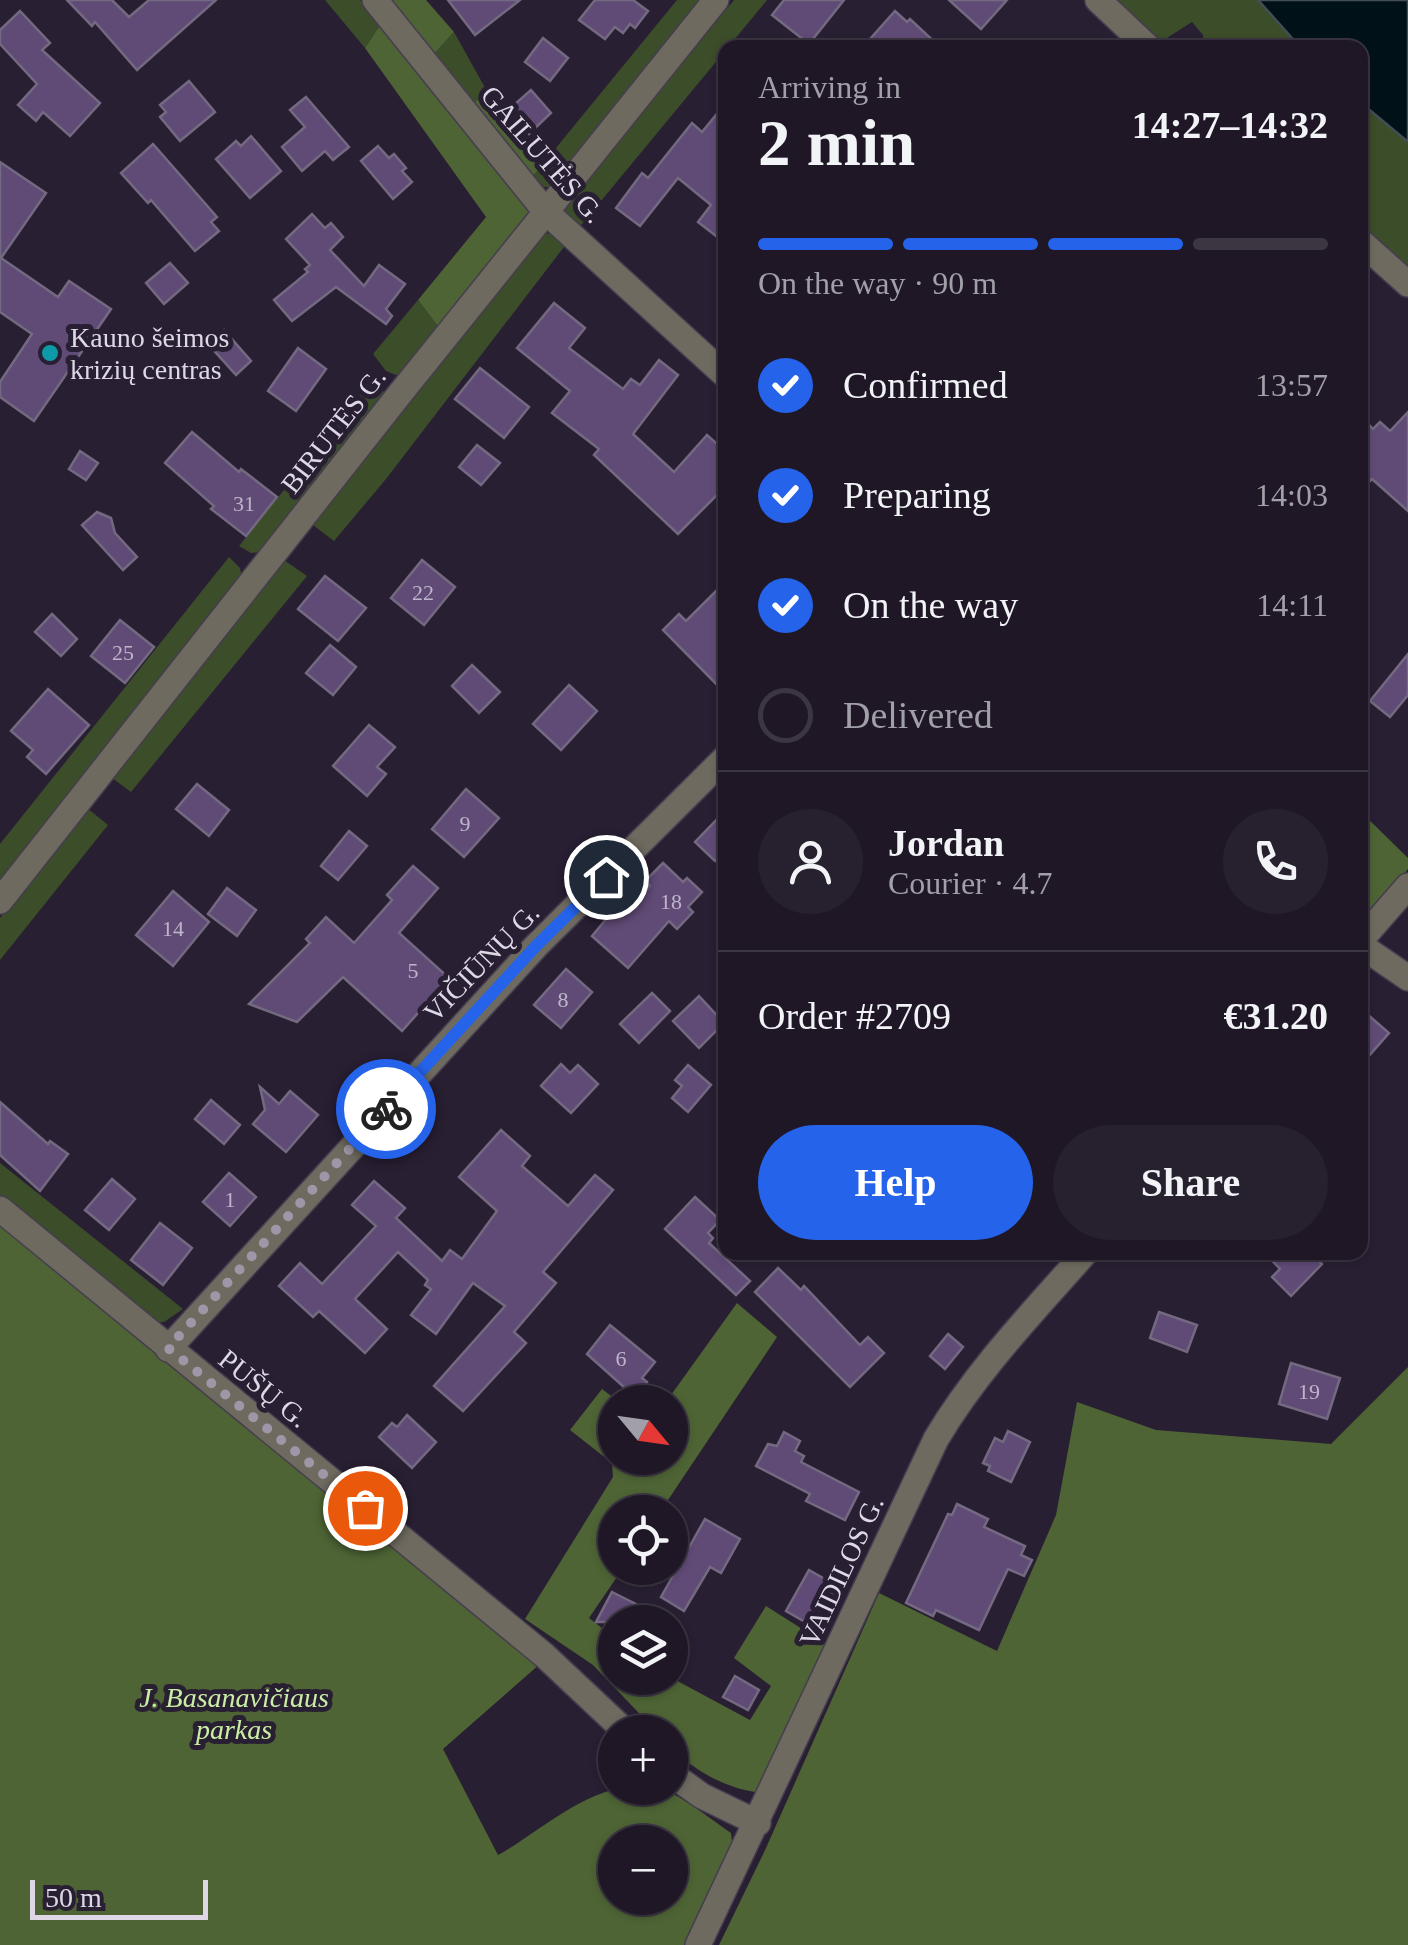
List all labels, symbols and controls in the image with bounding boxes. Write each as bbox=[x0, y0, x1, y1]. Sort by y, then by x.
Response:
text: Arriving in bbox=[758, 69, 901, 105]
street label: GAILUTĖS G. bbox=[475, 80, 610, 229]
text: 14:27–14:32 bbox=[1132, 104, 1328, 146]
text: 2 min bbox=[758, 107, 915, 179]
text: On the way · 90 m bbox=[758, 265, 997, 301]
place label: Kauno šeimos krizių centras bbox=[70, 322, 229, 385]
marker: Kauno šeimos krizių centras bbox=[39, 342, 61, 364]
icon: check bbox=[758, 358, 813, 413]
street label: BIRUTĖS G. bbox=[275, 361, 392, 499]
text: Confirmed bbox=[843, 364, 1008, 406]
text: 13:57 bbox=[1255, 367, 1328, 403]
icon: check bbox=[758, 468, 813, 523]
text: Preparing bbox=[843, 474, 991, 516]
text: 14:03 bbox=[1255, 477, 1328, 513]
house number: 31 bbox=[233, 491, 255, 516]
icon: check bbox=[758, 578, 813, 633]
house number: 22 bbox=[412, 580, 434, 605]
text: On the way bbox=[843, 584, 1018, 626]
text: 14:11 bbox=[1256, 587, 1328, 623]
house number: 25 bbox=[112, 640, 134, 665]
text: Delivered bbox=[843, 694, 993, 736]
button: person bbox=[758, 809, 863, 914]
button: phone bbox=[1223, 809, 1328, 914]
house number: 9 bbox=[460, 811, 471, 836]
text: Jordan bbox=[888, 822, 1004, 864]
pin bbox=[564, 835, 649, 920]
icon: home bbox=[579, 850, 634, 905]
text: Courier · 4.7 bbox=[888, 865, 1052, 901]
house number: 18 bbox=[660, 889, 682, 914]
street label: VIČIŪNŲ G. bbox=[417, 897, 545, 1028]
house number: 14 bbox=[162, 916, 184, 941]
house number: 5 bbox=[408, 958, 419, 983]
house number: 8 bbox=[558, 987, 569, 1012]
text: Order #2709 bbox=[758, 995, 951, 1037]
text: €31.20 bbox=[1224, 995, 1328, 1037]
courier bbox=[336, 1059, 436, 1159]
icon: bike bbox=[359, 1082, 414, 1137]
button: Help bbox=[758, 1125, 1033, 1240]
button: Share bbox=[1053, 1125, 1328, 1240]
house number: 1 bbox=[225, 1187, 236, 1212]
street label: PUŠŲ G. bbox=[213, 1343, 315, 1434]
house number: 6 bbox=[616, 1346, 627, 1371]
house number: 19 bbox=[1298, 1379, 1320, 1404]
north arrow bbox=[598, 1385, 688, 1475]
map controls bbox=[598, 1385, 688, 1915]
pin bbox=[323, 1466, 408, 1551]
icon: bag bbox=[338, 1481, 393, 1536]
street label: VAIDILOS G. bbox=[793, 1491, 890, 1652]
button: locate bbox=[598, 1495, 688, 1585]
button: layers bbox=[598, 1605, 688, 1695]
park label: J. Basanavičiaus parkas bbox=[139, 1682, 329, 1745]
button: + bbox=[598, 1715, 688, 1805]
button: − bbox=[598, 1825, 688, 1915]
scale bar bbox=[30, 1875, 208, 1920]
text: 50 m bbox=[45, 1882, 102, 1913]

